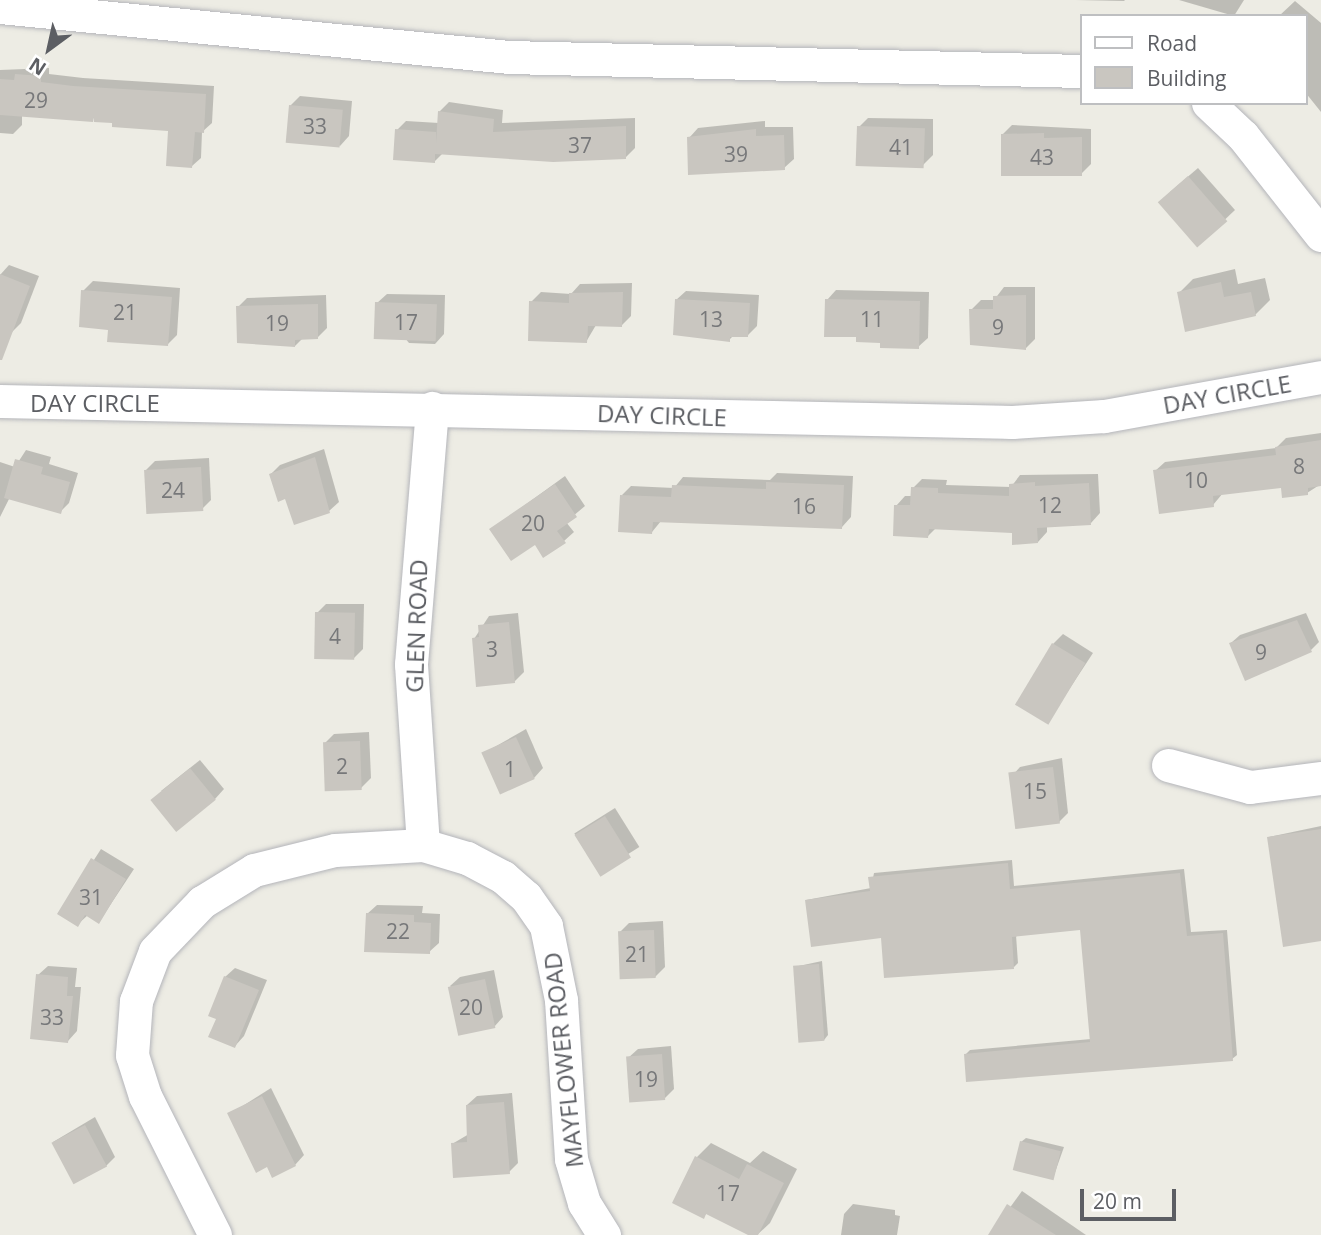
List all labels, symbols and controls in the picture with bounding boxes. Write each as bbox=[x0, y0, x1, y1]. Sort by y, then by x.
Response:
north arrow bbox=[14, 14, 84, 84]
legend bbox=[1080, 14, 1307, 105]
text: Road bbox=[1147, 29, 1197, 57]
text: N bbox=[24, 52, 51, 82]
text: Building bbox=[1147, 64, 1226, 92]
house number: 29 bbox=[24, 87, 48, 113]
house number: 33 bbox=[303, 113, 327, 139]
house number: 37 bbox=[568, 132, 592, 158]
house number: 41 bbox=[889, 134, 913, 160]
house number: 39 bbox=[724, 141, 748, 167]
house number: 43 bbox=[1030, 144, 1054, 170]
house number: 21 bbox=[113, 299, 137, 325]
house number: 13 bbox=[699, 306, 723, 332]
house number: 11 bbox=[860, 306, 884, 332]
house number: 17 bbox=[394, 309, 418, 335]
house number: 19 bbox=[265, 310, 289, 336]
house number: 9 bbox=[992, 314, 1004, 340]
street label: DAY CIRCLE bbox=[1161, 369, 1293, 419]
street label: DAY CIRCLE bbox=[30, 389, 160, 417]
street label: DAY CIRCLE bbox=[597, 398, 727, 432]
house number: 8 bbox=[1293, 453, 1305, 479]
house number: 10 bbox=[1184, 467, 1208, 493]
house number: 24 bbox=[161, 477, 185, 503]
house number: 12 bbox=[1038, 492, 1062, 518]
house number: 16 bbox=[792, 493, 816, 519]
house number: 20 bbox=[521, 510, 545, 536]
street label: GLEN ROAD bbox=[399, 559, 433, 693]
house number: 4 bbox=[329, 623, 341, 649]
house number: 3 bbox=[486, 636, 498, 662]
house number: 9 bbox=[1255, 639, 1267, 665]
house number: 2 bbox=[336, 753, 348, 779]
house number: 1 bbox=[504, 756, 516, 782]
house number: 15 bbox=[1023, 778, 1047, 804]
house number: 31 bbox=[79, 884, 103, 910]
house number: 22 bbox=[386, 918, 410, 944]
house number: 21 bbox=[625, 941, 649, 967]
street label: MAYFLOWER ROAD bbox=[537, 951, 589, 1169]
house number: 20 bbox=[459, 994, 483, 1020]
house number: 33 bbox=[40, 1004, 64, 1030]
house number: 19 bbox=[634, 1066, 658, 1092]
scale bar bbox=[1083, 1176, 1179, 1220]
house number: 17 bbox=[716, 1180, 740, 1206]
text: 20 m bbox=[1093, 1187, 1142, 1215]

